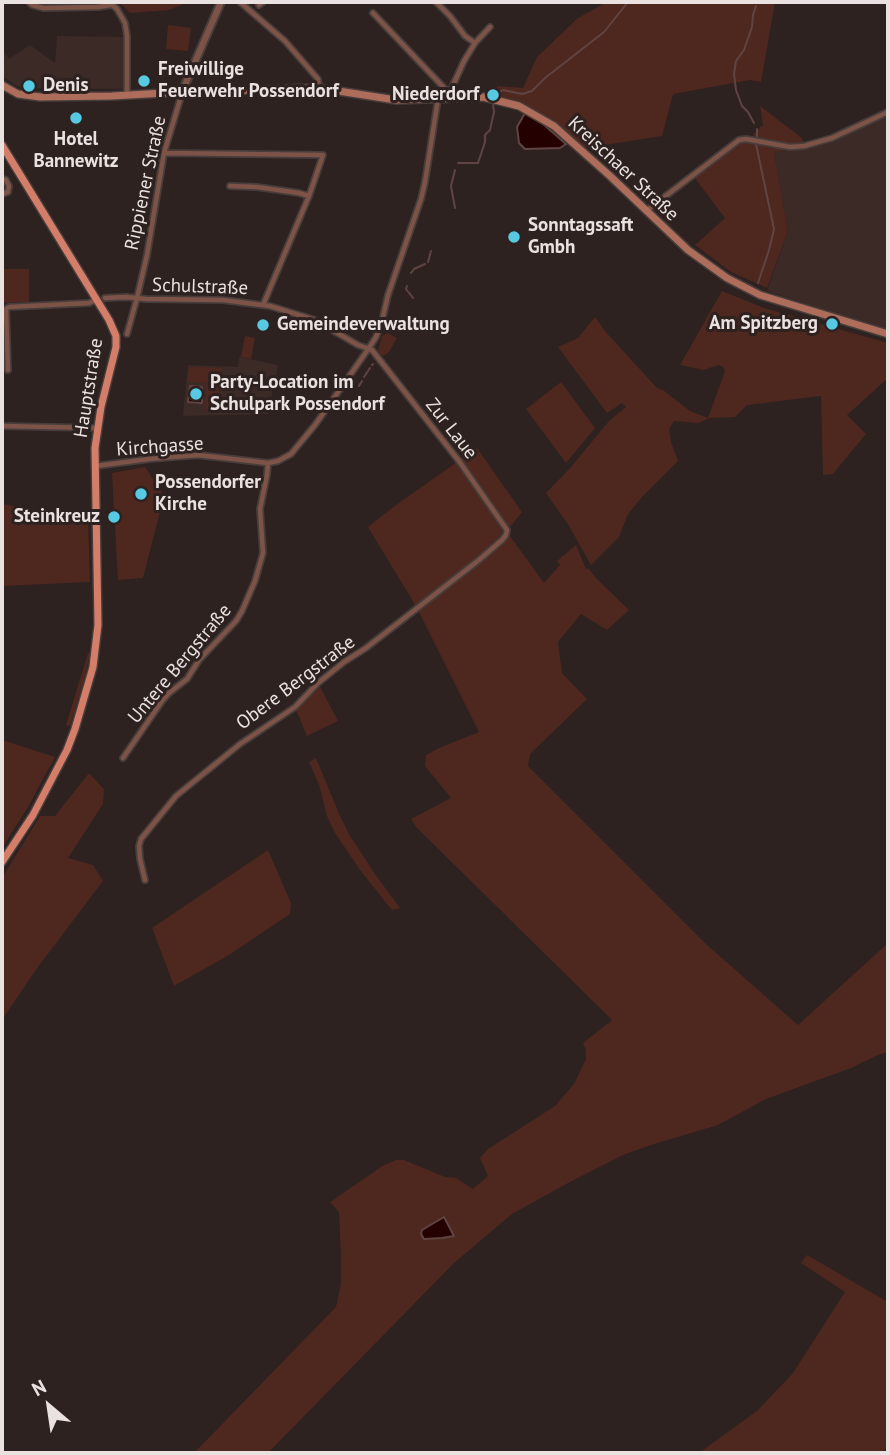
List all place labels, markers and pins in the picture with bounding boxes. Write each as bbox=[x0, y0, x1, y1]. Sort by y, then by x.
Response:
place label: Freiwillige Feuerwehr Possendorf bbox=[158, 59, 338, 103]
marker: Freiwillige Feuerwehr Possendorf bbox=[136, 73, 152, 89]
place label: Denis bbox=[43, 75, 88, 97]
marker: Denis bbox=[21, 78, 37, 94]
place label: Niederdorf bbox=[392, 84, 479, 106]
marker: Niederdorf bbox=[485, 87, 501, 103]
marker: Hotel Bannewitz bbox=[68, 110, 84, 126]
place label: Hotel Bannewitz bbox=[33, 129, 119, 173]
place label: Sonntagssaft Gmbh bbox=[528, 215, 633, 259]
marker: Sonntagssaft Gmbh bbox=[506, 229, 522, 245]
place label: Am Spitzberg bbox=[709, 313, 818, 335]
place label: Gemeindeverwaltung bbox=[277, 314, 450, 336]
marker: Am Spitzberg bbox=[824, 316, 840, 332]
marker: Gemeindeverwaltung bbox=[255, 317, 271, 333]
place label: Party-Location im Schulpark Possendorf bbox=[210, 372, 385, 416]
marker: Party-Location im Schulpark Possendorf bbox=[188, 386, 204, 402]
place label: Possendorfer Kirche bbox=[155, 472, 261, 516]
marker: Possendorfer Kirche bbox=[133, 486, 149, 502]
place label: Steinkreuz bbox=[14, 506, 100, 528]
marker: Steinkreuz bbox=[106, 509, 122, 525]

